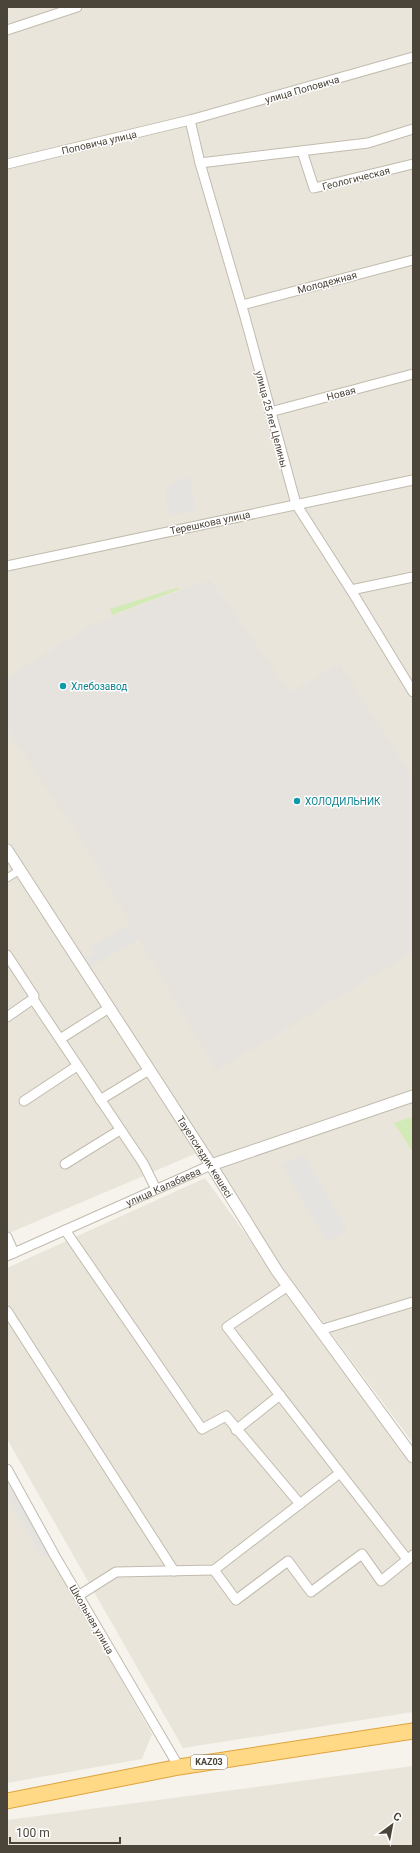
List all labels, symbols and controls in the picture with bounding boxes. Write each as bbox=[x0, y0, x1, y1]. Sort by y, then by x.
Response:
street label: улица Поповича bbox=[264, 74, 340, 105]
street label: Поповича улица bbox=[61, 129, 138, 156]
street label: Геологическая bbox=[321, 165, 391, 192]
street label: Молодежная bbox=[296, 269, 358, 296]
street label: улица 25 лет Целины bbox=[253, 370, 290, 469]
street label: Новая bbox=[325, 384, 357, 403]
street label: Терешкова улица bbox=[169, 509, 251, 536]
marker: Хлебозавод bbox=[58, 681, 68, 691]
place label: Хлебозавод bbox=[71, 681, 127, 692]
marker: ХОЛОДИЛЬНИК bbox=[292, 796, 302, 806]
place label: ХОЛОДИЛЬНИК bbox=[305, 796, 381, 807]
street label: Тауелсиздик көшесі bbox=[175, 1114, 235, 1200]
street label: улица Калабаева bbox=[124, 1165, 202, 1208]
street label: Школьная улица bbox=[67, 1583, 116, 1656]
road number: KАZ03 bbox=[191, 1755, 227, 1769]
north arrow bbox=[372, 1805, 412, 1845]
text: С bbox=[391, 1810, 404, 1824]
scale bar bbox=[10, 1819, 120, 1845]
text: 100 m bbox=[16, 1826, 50, 1840]

